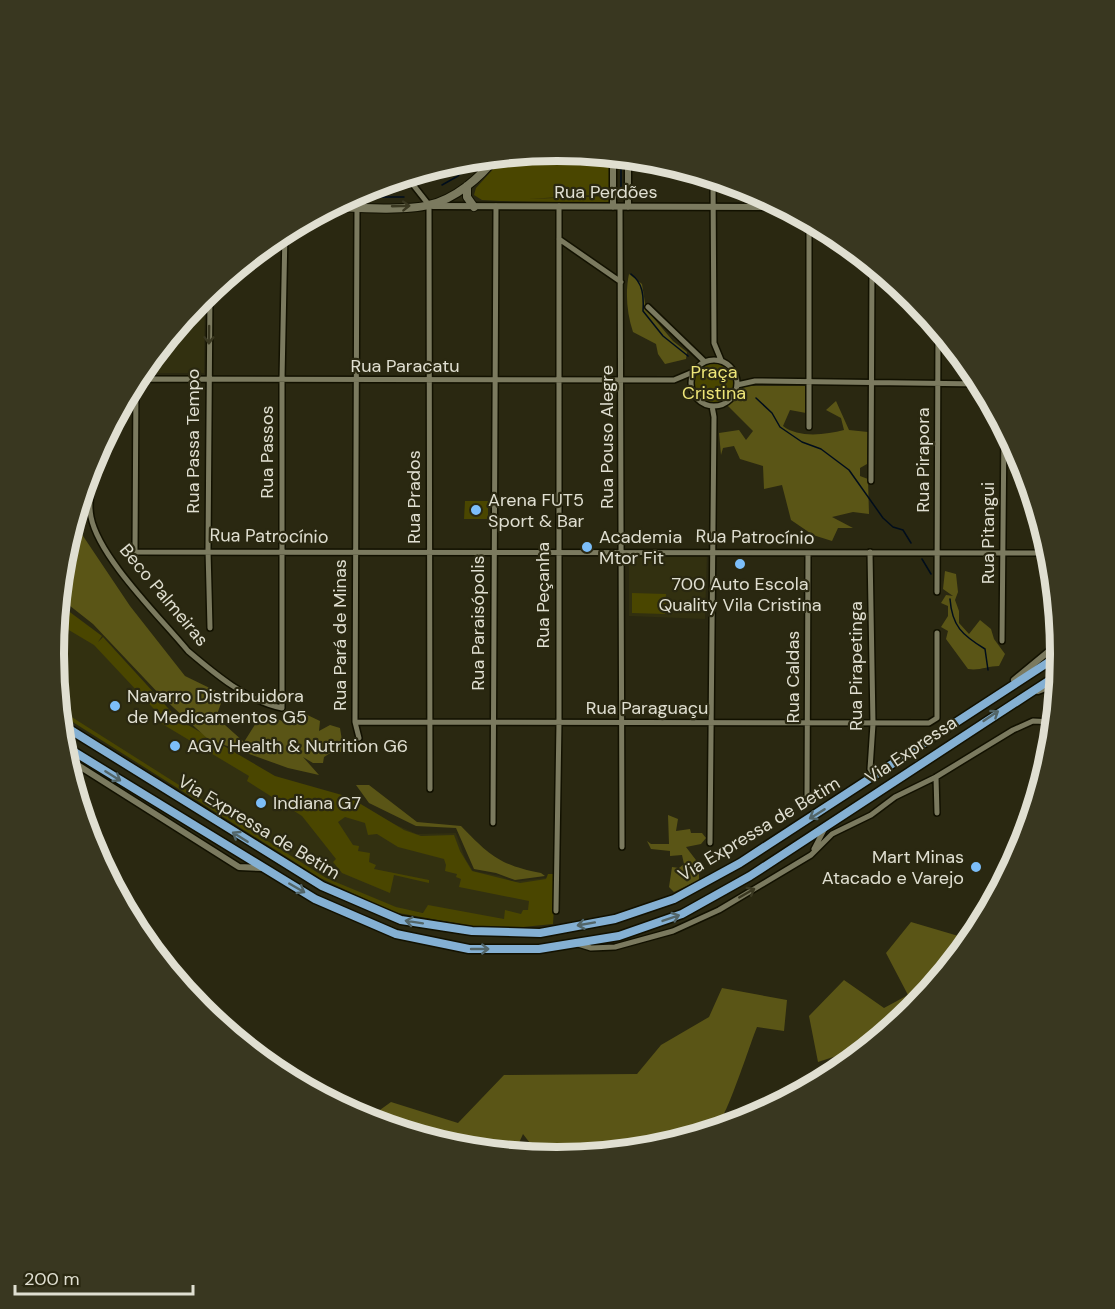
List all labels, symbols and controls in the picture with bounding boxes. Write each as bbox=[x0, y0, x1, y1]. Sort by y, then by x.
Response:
street label: Rua Perdões bbox=[554, 180, 658, 204]
one-way arrow bbox=[391, 201, 411, 212]
one-way arrow bbox=[204, 325, 215, 345]
street label: Rua Paracatu bbox=[350, 354, 460, 378]
park label: Praça Cristina bbox=[682, 360, 746, 405]
street label: Rua Pouso Alegre bbox=[595, 365, 619, 509]
street label: Rua Passa Tempo bbox=[181, 369, 205, 513]
street label: Rua Passos bbox=[255, 405, 279, 499]
street label: Rua Pirapora bbox=[911, 407, 935, 513]
street label: Rua Prados bbox=[402, 450, 426, 544]
street label: Rua Pitangui bbox=[976, 482, 1000, 584]
place label: Arena FUT5 Sport & Bar bbox=[488, 488, 585, 533]
marker: Arena FUT5 Sport & Bar bbox=[469, 503, 483, 517]
street label: Rua Patrocínio bbox=[209, 523, 329, 549]
street label: Rua Patrocínio bbox=[695, 524, 815, 550]
place label: Academia Mtor Fit bbox=[599, 525, 682, 570]
street label: Beco Palmeiras bbox=[114, 539, 214, 651]
marker: Academia Mtor Fit bbox=[580, 540, 594, 554]
street label: Rua Peçanha bbox=[531, 542, 555, 648]
street label: Rua Paraisópolis bbox=[466, 555, 490, 691]
marker: 700 Auto Escola Quality Vila Cristina bbox=[733, 557, 747, 571]
street label: Rua Pará de Minas bbox=[328, 559, 352, 711]
place label: 700 Auto Escola Quality Vila Cristina bbox=[658, 572, 822, 617]
street label: Rua Pirapetinga bbox=[844, 601, 868, 731]
street label: Rua Caldas bbox=[781, 631, 805, 723]
place label: Navarro Distribuidora de Medicamentos G5 bbox=[127, 684, 307, 729]
street label: Rua Paraguaçu bbox=[586, 696, 708, 720]
marker: Navarro Distribuidora de Medicamentos G5 bbox=[108, 699, 122, 713]
street label: Via Expressa bbox=[860, 710, 962, 790]
one-way arrow bbox=[983, 710, 999, 722]
place label: AGV Health & Nutrition G6 bbox=[187, 734, 408, 758]
marker: AGV Health & Nutrition G6 bbox=[168, 739, 182, 753]
one-way arrow bbox=[104, 769, 121, 782]
street label: Via Expressa de Betim bbox=[174, 769, 344, 885]
street label: Via Expressa de Betim bbox=[674, 771, 844, 887]
place label: Indiana G7 bbox=[273, 791, 361, 815]
marker: Indiana G7 bbox=[254, 796, 268, 810]
one-way arrow bbox=[809, 809, 826, 821]
one-way arrow bbox=[232, 830, 249, 842]
place label: Mart Minas Atacado e Varejo bbox=[822, 845, 964, 890]
marker: Mart Minas Atacado e Varejo bbox=[969, 860, 983, 874]
one-way arrow bbox=[288, 883, 305, 895]
one-way arrow bbox=[738, 887, 755, 899]
one-way arrow bbox=[661, 912, 680, 923]
one-way arrow bbox=[405, 916, 424, 927]
one-way arrow bbox=[577, 919, 596, 930]
one-way arrow bbox=[470, 943, 490, 955]
scale bar bbox=[15, 1258, 194, 1296]
text: 200 m bbox=[24, 1267, 80, 1291]

